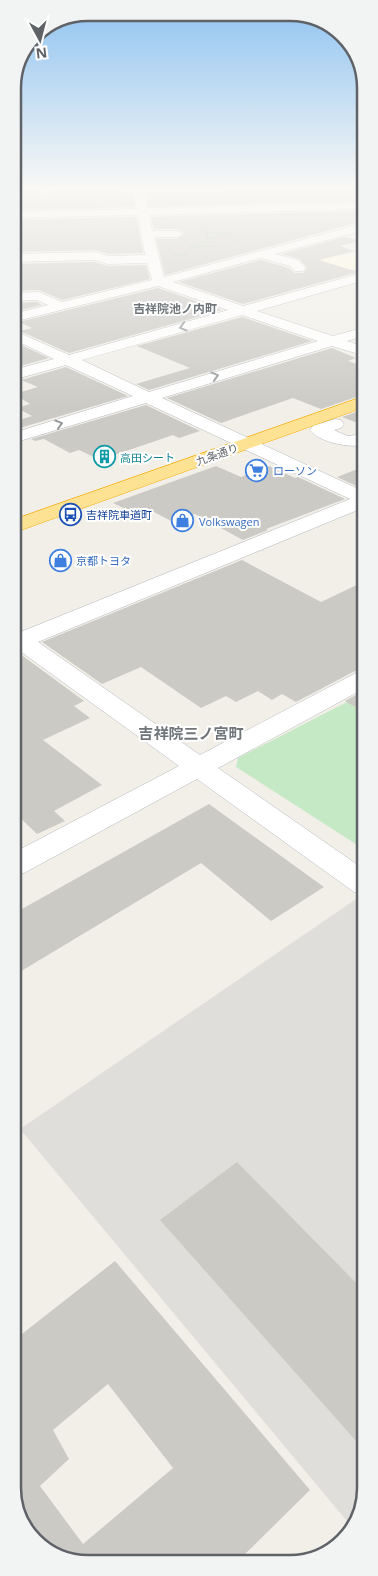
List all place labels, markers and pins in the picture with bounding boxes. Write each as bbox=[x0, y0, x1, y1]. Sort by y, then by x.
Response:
building icon: 高田シート bbox=[92, 445, 116, 469]
place label: 高田シート bbox=[120, 450, 175, 465]
supermarket icon: ローソン bbox=[245, 458, 269, 482]
place label: ローソン bbox=[273, 463, 317, 478]
bus stop icon: 吉祥院車道町 bbox=[58, 502, 82, 526]
place label: 吉祥院車道町 bbox=[86, 507, 152, 522]
shop icon: Volkswagen bbox=[171, 509, 195, 533]
place label: Volkswagen bbox=[199, 514, 260, 529]
shop icon: 京都トヨタ bbox=[48, 548, 72, 572]
place label: 京都トヨタ bbox=[76, 553, 131, 568]

